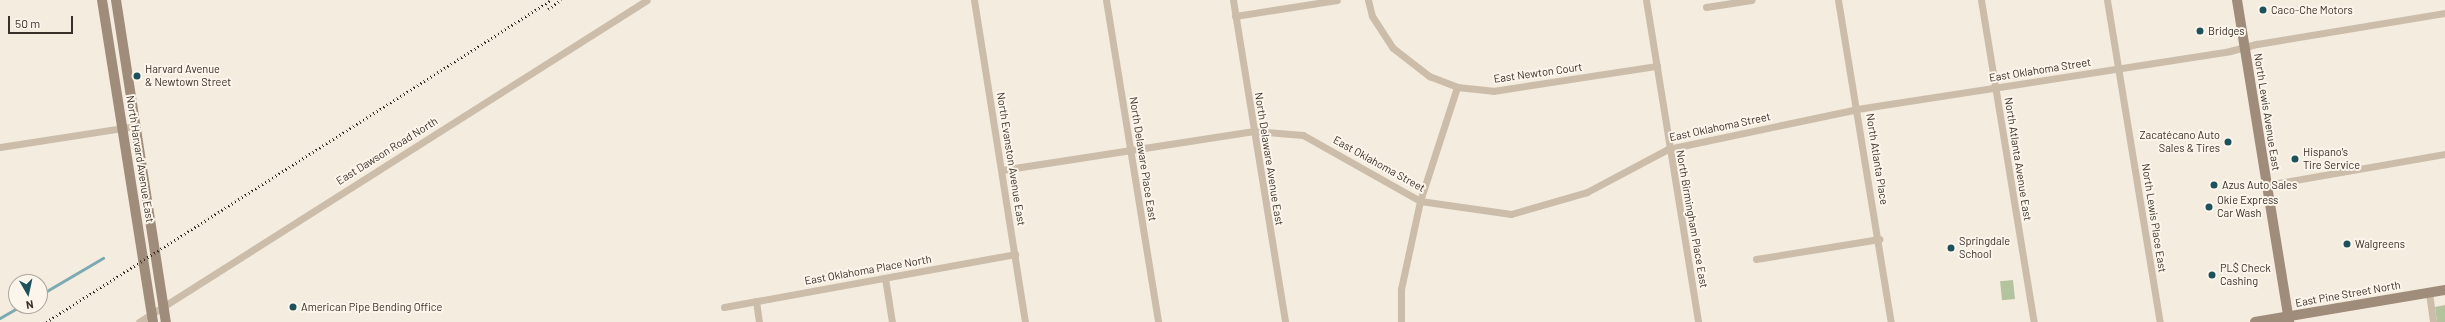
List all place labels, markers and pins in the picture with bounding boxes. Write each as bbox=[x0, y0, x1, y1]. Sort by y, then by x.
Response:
place label: Caco-Che Motors bbox=[2271, 3, 2353, 17]
marker: Caco-Che Motors bbox=[2258, 5, 2268, 15]
place label: Bridges bbox=[2208, 24, 2245, 38]
marker: Bridges bbox=[2195, 26, 2205, 36]
place label: Harvard Avenue & Newtown Street bbox=[145, 63, 231, 89]
marker: Harvard Avenue & Newtown Street bbox=[132, 71, 142, 81]
place label: Zacatécano Auto Sales & Tires bbox=[2140, 129, 2220, 155]
marker: Zacatécano Auto Sales & Tires bbox=[2223, 137, 2233, 147]
place label: Hispano's Tire Service bbox=[2303, 146, 2360, 172]
marker: Hispano's Tire Service bbox=[2290, 154, 2300, 164]
place label: Azus Auto Sales bbox=[2222, 178, 2297, 192]
marker: Azus Auto Sales bbox=[2209, 180, 2219, 190]
place label: Okie Express Car Wash bbox=[2217, 194, 2278, 220]
marker: Okie Express Car Wash bbox=[2204, 202, 2214, 212]
place label: Springdale School bbox=[1959, 235, 2010, 261]
place label: Walgreens bbox=[2355, 237, 2405, 251]
marker: Walgreens bbox=[2342, 239, 2352, 249]
marker: Springdale School bbox=[1946, 243, 1956, 253]
place label: PL$ Check Cashing bbox=[2220, 262, 2271, 288]
marker: PL$ Check Cashing bbox=[2207, 270, 2217, 280]
place label: American Pipe Bending Office bbox=[301, 300, 442, 314]
marker: American Pipe Bending Office bbox=[288, 302, 298, 312]

